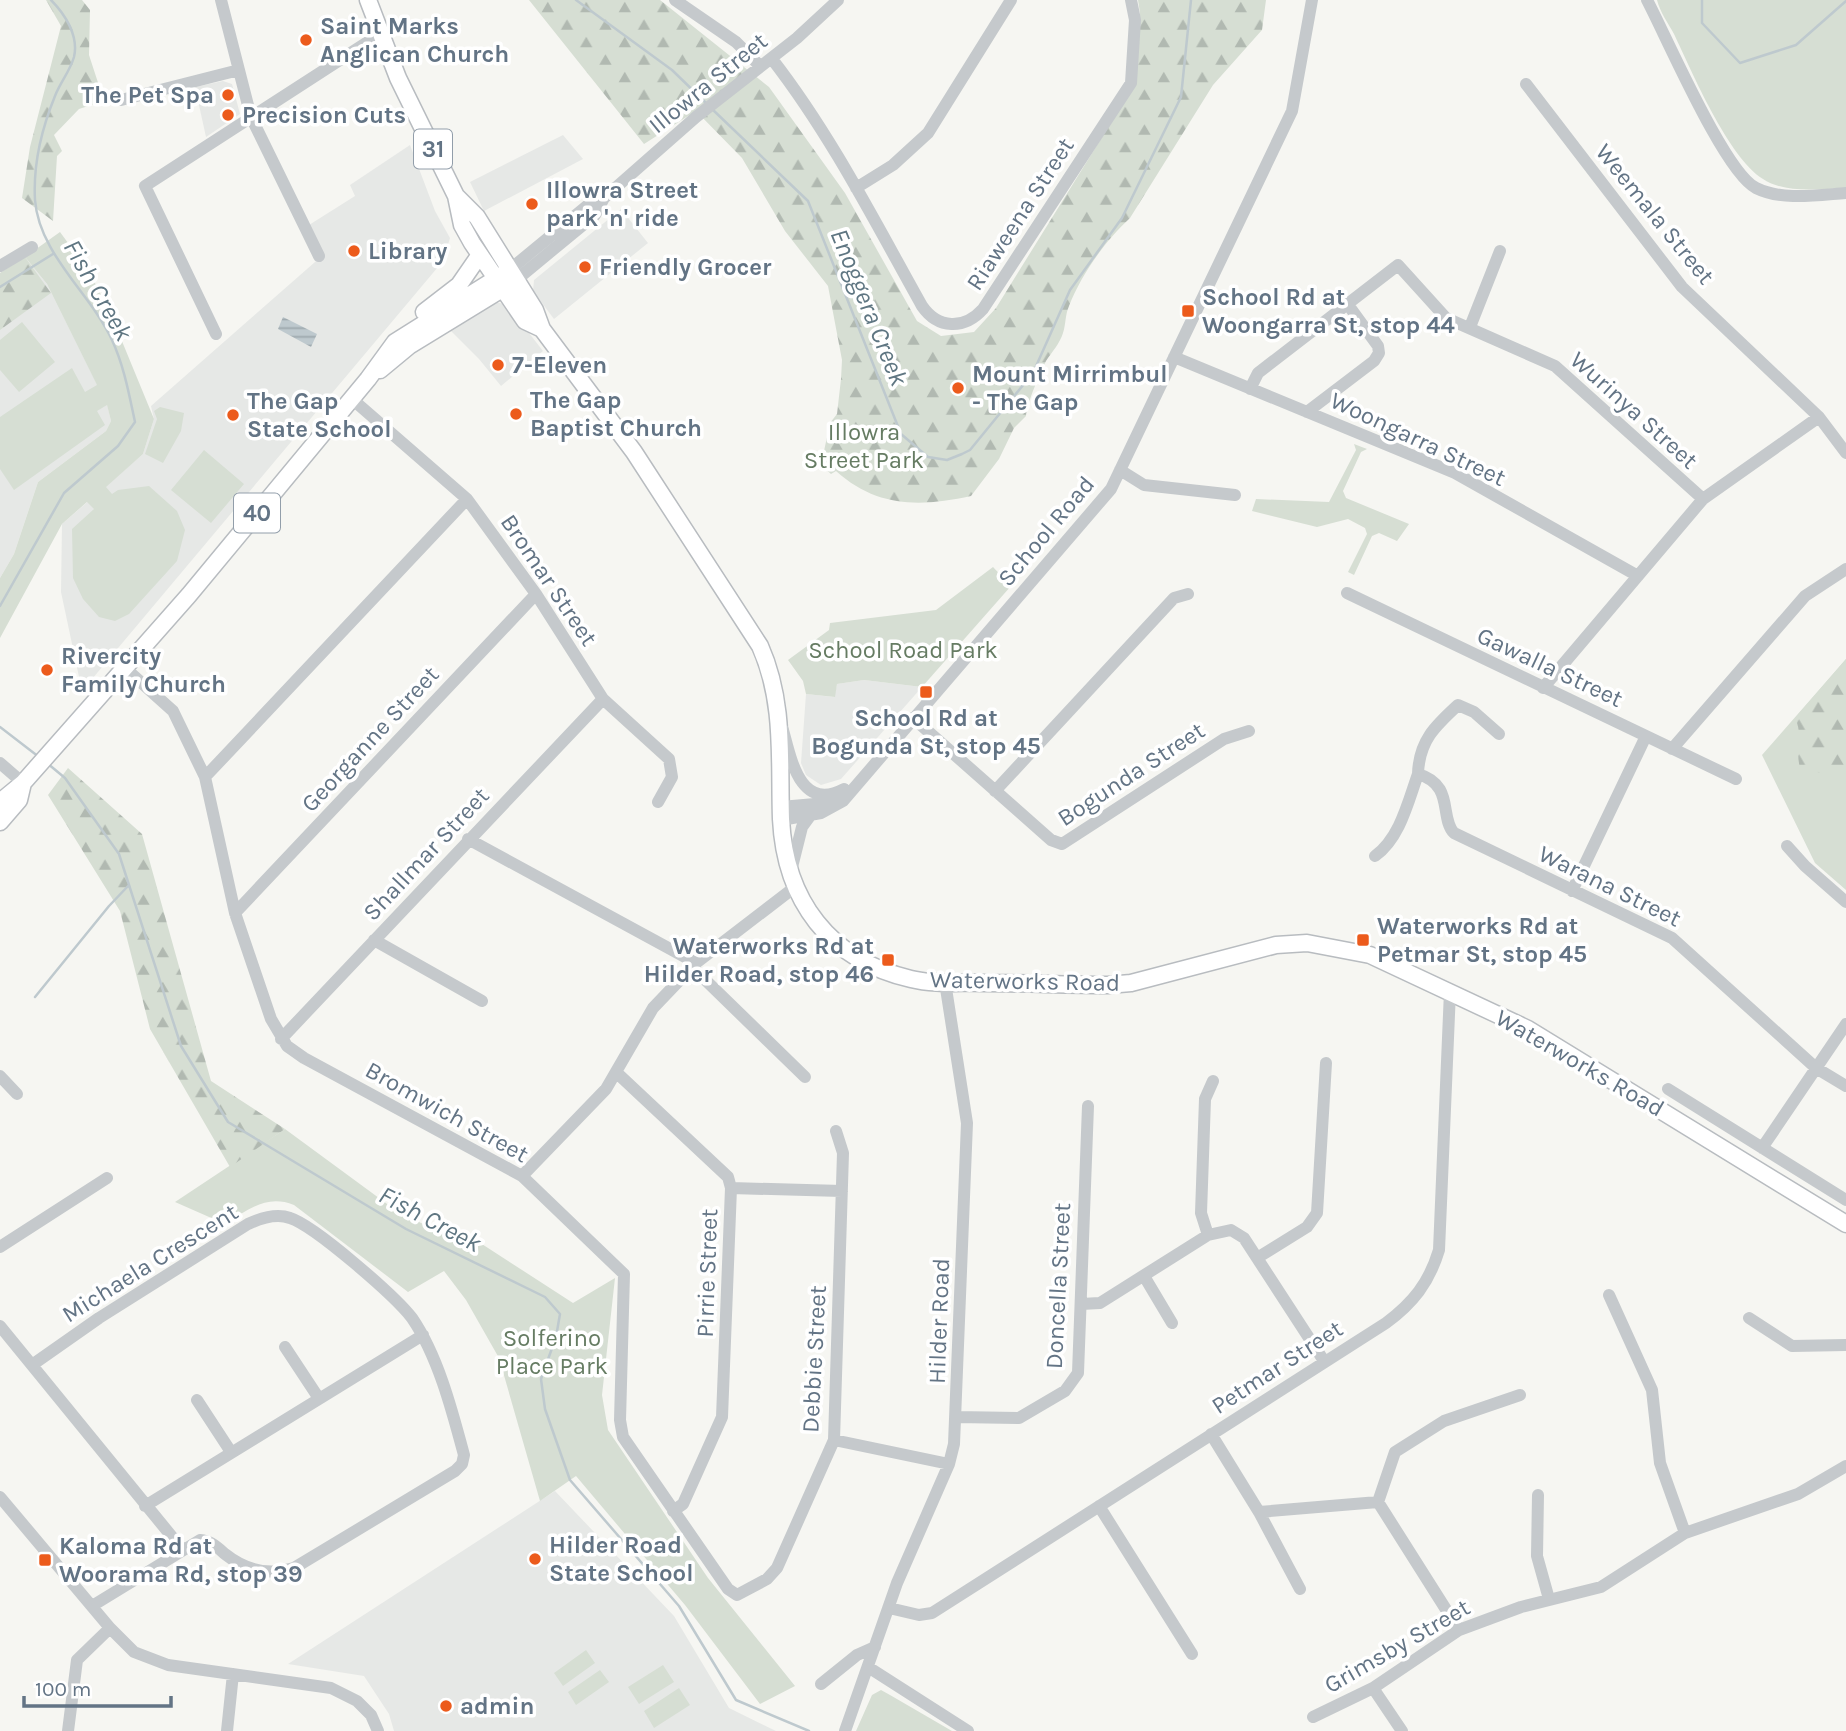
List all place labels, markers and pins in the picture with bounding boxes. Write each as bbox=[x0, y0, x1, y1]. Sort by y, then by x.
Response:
place label: Saint Marks Anglican Church bbox=[320, 12, 509, 68]
marker: Saint Marks Anglican Church bbox=[298, 32, 314, 48]
place label: The Pet Spa bbox=[81, 81, 214, 109]
marker: The Pet Spa bbox=[220, 87, 236, 103]
place label: Precision Cuts bbox=[242, 101, 406, 129]
marker: Precision Cuts bbox=[220, 107, 236, 123]
place label: Illowra Street park 'n' ride bbox=[546, 176, 698, 232]
marker: Illowra Street park 'n' ride bbox=[524, 196, 540, 212]
place label: Library bbox=[368, 237, 447, 265]
marker: Library bbox=[346, 243, 362, 259]
place label: Friendly Grocer bbox=[599, 253, 772, 281]
marker: Friendly Grocer bbox=[577, 259, 593, 275]
place label: School Rd at Woongarra St, stop 44 bbox=[1202, 283, 1455, 339]
marker: School Rd at Woongarra St, stop 44 bbox=[1180, 303, 1196, 319]
place label: 7-Eleven bbox=[512, 351, 607, 379]
marker: 7-Eleven bbox=[490, 357, 506, 373]
place label: Mount Mirrimbul - The Gap bbox=[972, 360, 1168, 416]
marker: Mount Mirrimbul - The Gap bbox=[950, 380, 966, 396]
place label: The Gap Baptist Church bbox=[530, 386, 702, 442]
place label: The Gap State School bbox=[247, 387, 392, 443]
marker: The Gap Baptist Church bbox=[508, 406, 524, 422]
marker: The Gap State School bbox=[225, 407, 241, 423]
place label: Rivercity Family Church bbox=[61, 642, 226, 698]
marker: Rivercity Family Church bbox=[39, 662, 55, 678]
marker: School Rd at Bogunda St, stop 45 bbox=[918, 684, 934, 700]
place label: School Rd at Bogunda St, stop 45 bbox=[811, 704, 1041, 760]
place label: Waterworks Rd at Petmar St, stop 45 bbox=[1377, 912, 1587, 968]
place label: Waterworks Rd at Hilder Road, stop 46 bbox=[644, 932, 874, 988]
marker: Waterworks Rd at Petmar St, stop 45 bbox=[1355, 932, 1371, 948]
marker: Waterworks Rd at Hilder Road, stop 46 bbox=[880, 952, 896, 968]
place label: Hilder Road State School bbox=[549, 1531, 694, 1587]
place label: Kaloma Rd at Woorama Rd, stop 39 bbox=[59, 1532, 303, 1588]
marker: Hilder Road State School bbox=[527, 1551, 543, 1567]
marker: Kaloma Rd at Woorama Rd, stop 39 bbox=[37, 1552, 53, 1568]
place label: admin bbox=[460, 1692, 534, 1720]
marker: admin bbox=[438, 1698, 454, 1714]

